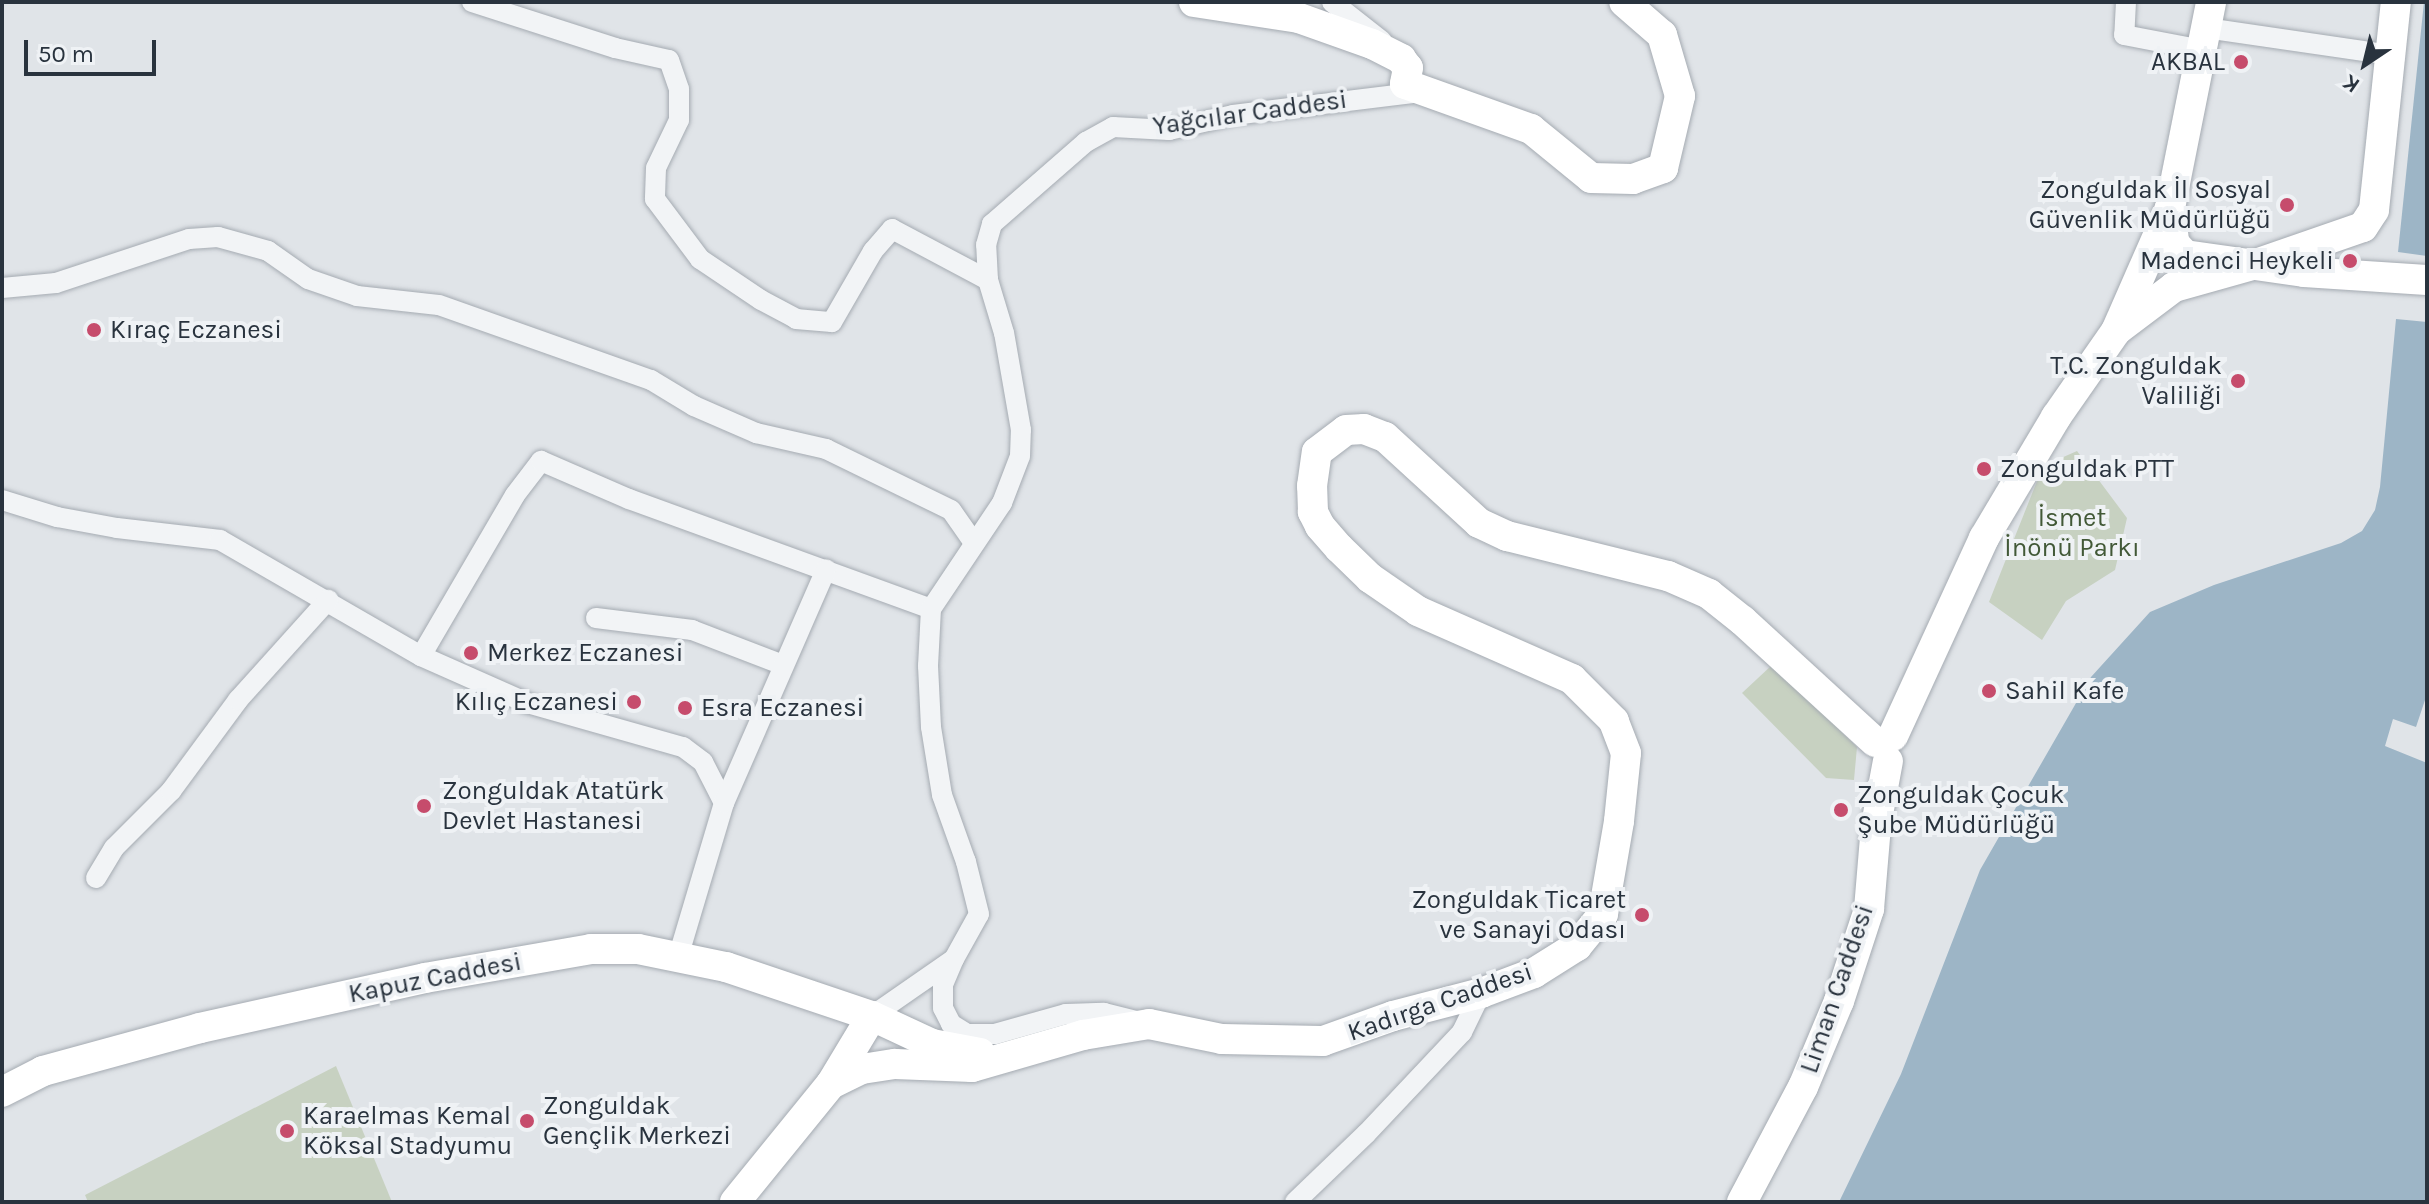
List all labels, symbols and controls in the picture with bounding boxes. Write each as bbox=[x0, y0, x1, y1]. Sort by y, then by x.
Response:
scale bar bbox=[28, 24, 160, 74]
north arrow bbox=[2325, 24, 2405, 104]
text: 50 m bbox=[38, 40, 94, 68]
place label: AKBAL bbox=[2151, 46, 2225, 78]
marker: AKBAL bbox=[2232, 53, 2250, 71]
text: K bbox=[2338, 69, 2365, 98]
street label: Yağcılar Caddesi bbox=[1151, 84, 1349, 142]
place label: Zonguldak İl Sosyal Güvenlik Müdürlüğü bbox=[2029, 174, 2271, 236]
marker: Zonguldak İl Sosyal Güvenlik Müdürlüğü bbox=[2278, 196, 2296, 214]
place label: Madenci Heykeli bbox=[2140, 245, 2334, 277]
marker: Madenci Heykeli bbox=[2341, 252, 2359, 270]
place label: Kıraç Eczanesi bbox=[110, 314, 282, 346]
marker: Kıraç Eczanesi bbox=[85, 321, 103, 339]
place label: T.C. Zonguldak Valiliği bbox=[2050, 350, 2222, 412]
marker: T.C. Zonguldak Valiliği bbox=[2229, 372, 2247, 390]
place label: Zonguldak PTT bbox=[2000, 453, 2174, 485]
marker: Zonguldak PTT bbox=[1975, 460, 1993, 478]
park label: İsmet İnönü Parkı bbox=[2004, 502, 2140, 564]
place label: Merkez Eczanesi bbox=[487, 637, 683, 669]
marker: Merkez Eczanesi bbox=[462, 644, 480, 662]
place label: Sahil Kafe bbox=[2005, 675, 2124, 707]
marker: Sahil Kafe bbox=[1980, 682, 1998, 700]
place label: Kılıç Eczanesi bbox=[455, 686, 618, 718]
place label: Esra Eczanesi bbox=[701, 692, 864, 724]
marker: Kılıç Eczanesi bbox=[625, 693, 643, 711]
marker: Esra Eczanesi bbox=[676, 699, 694, 717]
place label: Zonguldak Atatürk Devlet Hastanesi bbox=[442, 775, 664, 836]
place label: Zonguldak Çocuk Şube Müdürlüğü bbox=[1857, 779, 2064, 840]
marker: Zonguldak Atatürk Devlet Hastanesi bbox=[413, 795, 435, 817]
marker: Zonguldak Çocuk Şube Müdürlüğü bbox=[1832, 801, 1850, 819]
place label: Zonguldak Ticaret ve Sanayi Odası bbox=[1411, 884, 1626, 946]
street label: Liman Caddesi bbox=[1794, 901, 1880, 1077]
marker: Zonguldak Ticaret ve Sanayi Odası bbox=[1633, 906, 1651, 924]
street label: Kapuz Caddesi bbox=[346, 946, 524, 1010]
street label: Kadırga Caddesi bbox=[1344, 956, 1536, 1048]
place label: Zonguldak Gençlik Merkezi bbox=[543, 1090, 731, 1152]
place label: Karaelmas Kemal Köksal Stadyumu bbox=[303, 1100, 512, 1162]
marker: Zonguldak Gençlik Merkezi bbox=[518, 1112, 536, 1130]
marker: Karaelmas Kemal Köksal Stadyumu bbox=[278, 1122, 296, 1140]

